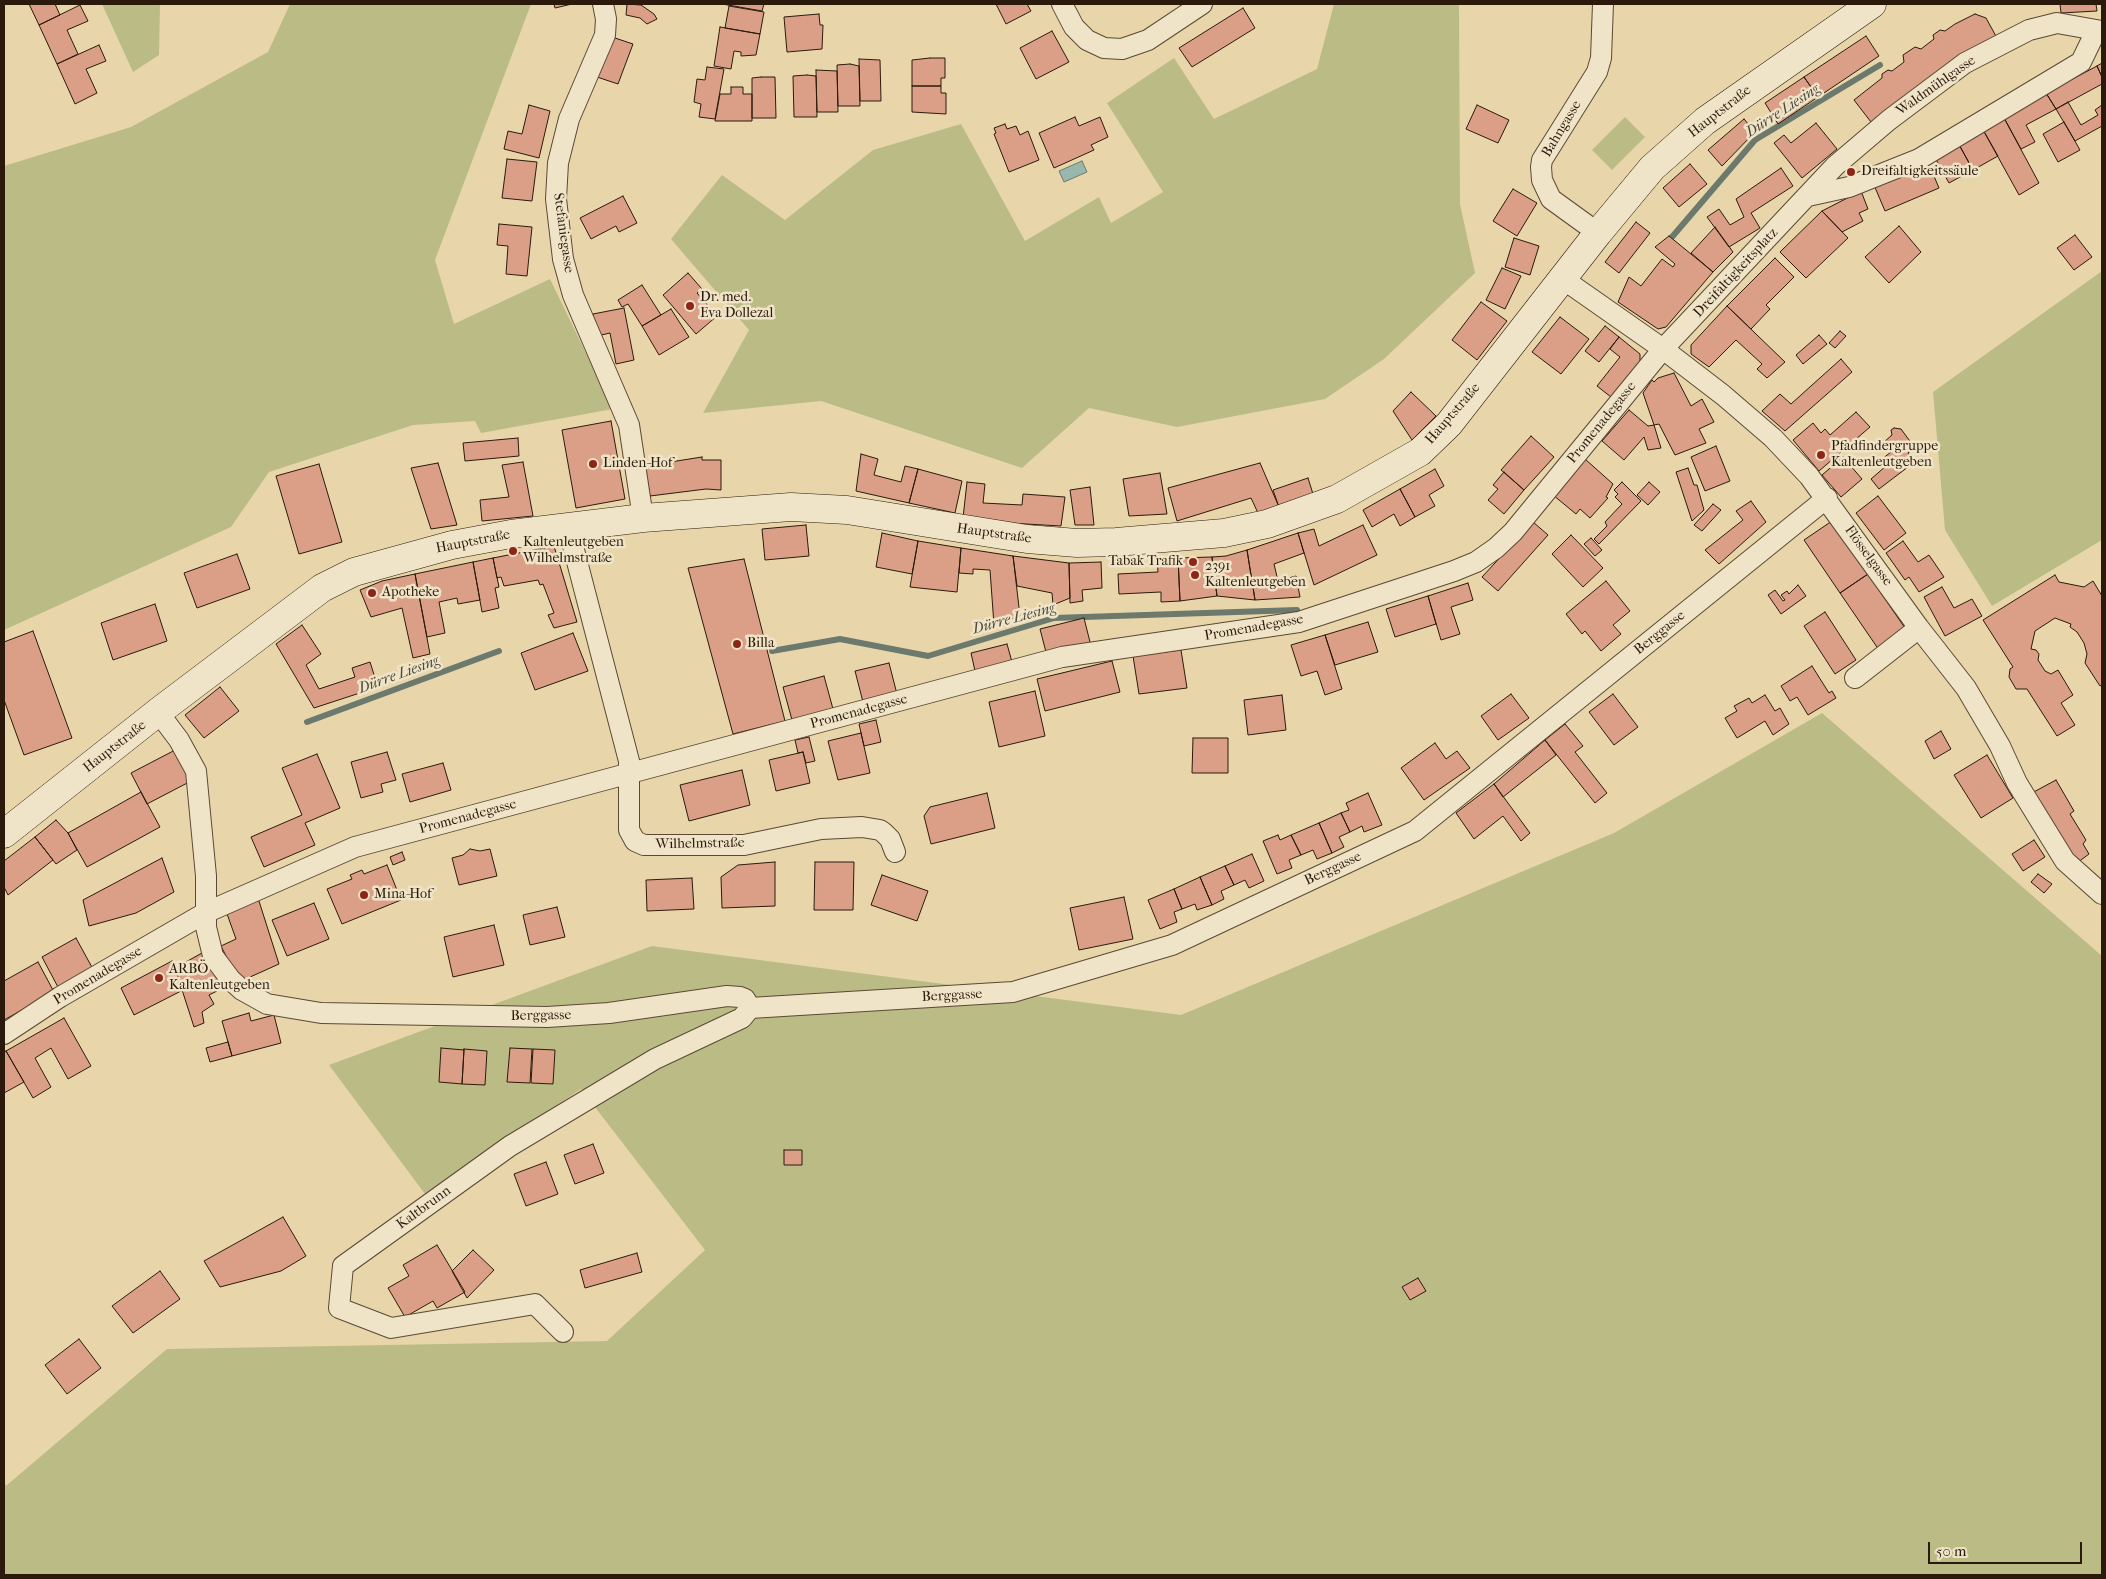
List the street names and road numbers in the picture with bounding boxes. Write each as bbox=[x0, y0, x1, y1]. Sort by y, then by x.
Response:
street label: Waldmühlgasse bbox=[1893, 52, 1979, 120]
street label: Hauptstraße bbox=[1685, 82, 1755, 142]
street label: Bahngasse bbox=[1539, 98, 1585, 160]
street label: Stefaniegasse bbox=[549, 192, 577, 274]
street label: Dreifaltigkeitsplatz bbox=[1690, 225, 1782, 321]
street label: Promenadegasse bbox=[1564, 379, 1640, 467]
street label: Hauptstraße bbox=[1422, 380, 1484, 448]
street label: Hauptstraße bbox=[956, 520, 1032, 548]
street label: Flösselgasse bbox=[1840, 522, 1896, 590]
street label: Hauptstraße bbox=[434, 527, 512, 557]
street label: Berggasse bbox=[1631, 607, 1689, 659]
street label: Promenadegasse bbox=[1203, 611, 1305, 645]
street label: Promenadegasse bbox=[808, 691, 910, 733]
street label: Hauptstraße bbox=[80, 717, 150, 777]
street label: Promenadegasse bbox=[417, 796, 519, 838]
street label: Wilhelmstraße bbox=[655, 835, 745, 853]
street label: Berggasse bbox=[1302, 849, 1364, 889]
street label: Promenadegasse bbox=[51, 943, 145, 1009]
street label: Berggasse bbox=[921, 986, 983, 1006]
street label: Berggasse bbox=[511, 1007, 571, 1025]
street label: Kaltbrunn bbox=[394, 1183, 454, 1233]

